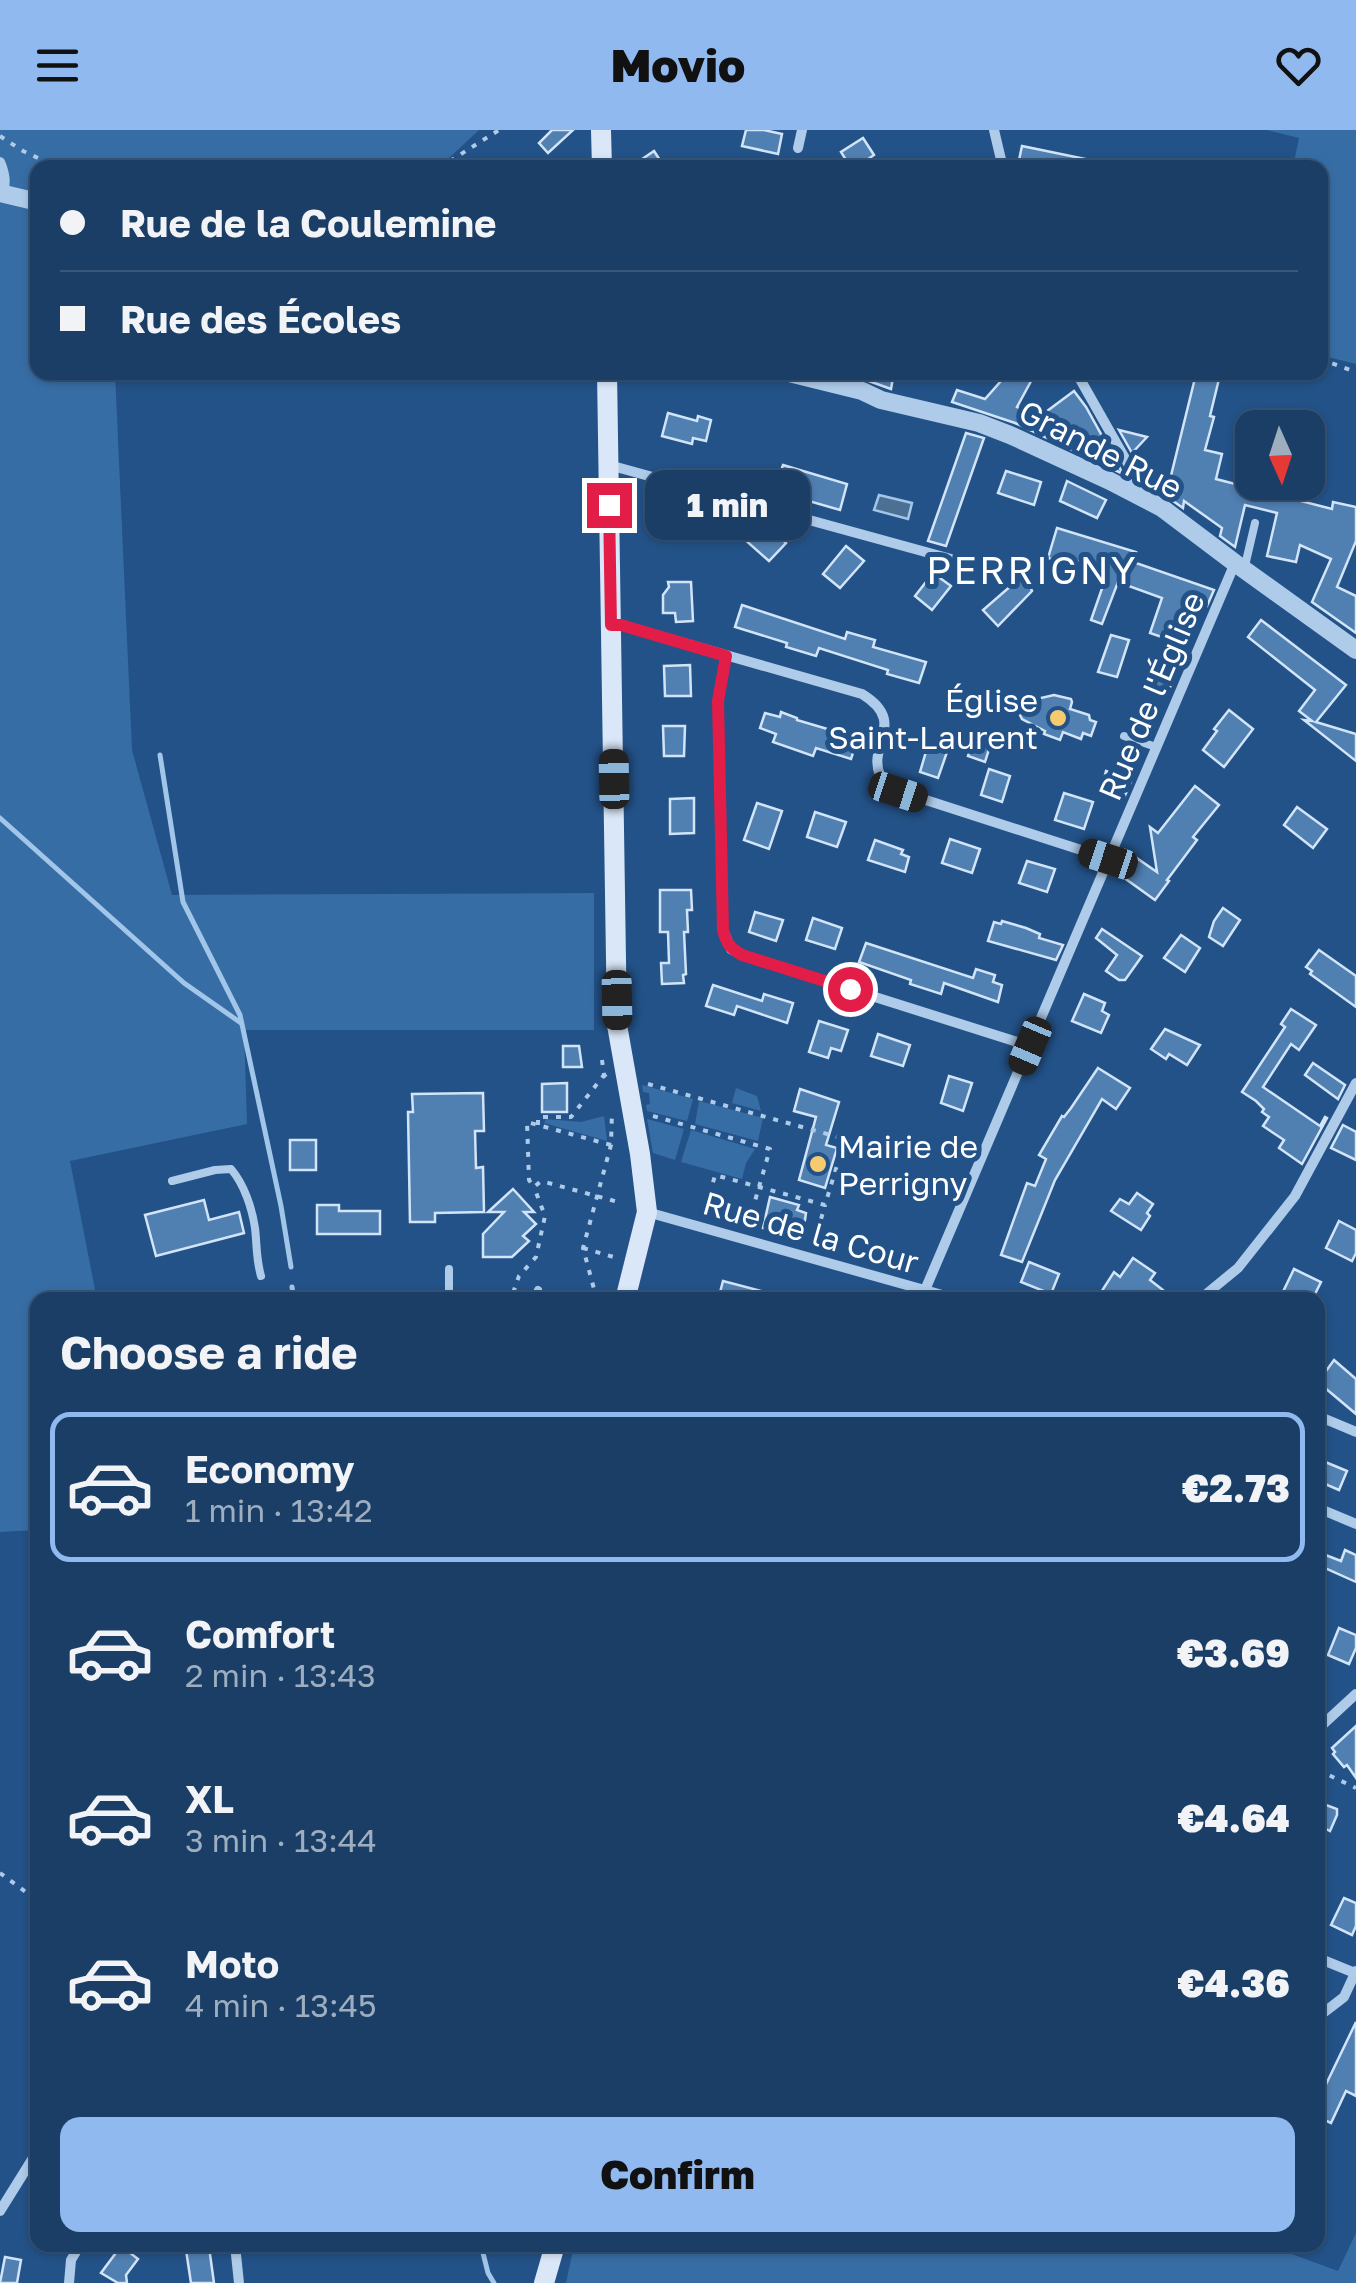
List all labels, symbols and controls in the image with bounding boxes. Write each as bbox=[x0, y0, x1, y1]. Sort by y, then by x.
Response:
icon: menu bbox=[30, 38, 85, 93]
text: Movio bbox=[611, 38, 745, 92]
icon: heart bbox=[1271, 38, 1326, 93]
text: Rue de la Coulemine bbox=[120, 200, 496, 245]
text: Rue des Écoles bbox=[120, 296, 401, 341]
street label: Grande Rue bbox=[1013, 392, 1189, 506]
north arrow bbox=[1235, 410, 1325, 500]
map controls bbox=[1235, 410, 1325, 500]
callout: 1 min bbox=[644, 470, 809, 540]
route end bbox=[587, 483, 632, 528]
text: 1 min bbox=[687, 486, 768, 524]
district label: PERRIGNY bbox=[926, 547, 1138, 592]
street label: Rue de l'Église bbox=[1090, 586, 1212, 806]
place label: Église Saint-Laurent bbox=[828, 681, 1038, 756]
marker: Église Saint-Laurent bbox=[1047, 707, 1069, 729]
car bbox=[598, 749, 630, 809]
car bbox=[865, 768, 931, 816]
car bbox=[1075, 835, 1141, 883]
route start bbox=[828, 967, 873, 1012]
car bbox=[601, 970, 633, 1030]
car bbox=[1004, 1013, 1056, 1079]
place label: Mairie de Perrigny bbox=[838, 1127, 978, 1202]
marker: Mairie de Perrigny bbox=[807, 1153, 829, 1175]
street label: Rue de la Cour bbox=[699, 1183, 923, 1281]
text: Choose a ride bbox=[60, 1325, 358, 1379]
icon: car bbox=[65, 1442, 155, 1532]
text: Economy bbox=[185, 1446, 354, 1491]
text: €2.73 bbox=[1182, 1465, 1290, 1510]
text: 1 min · 13:42 bbox=[185, 1491, 373, 1529]
icon: car bbox=[65, 1607, 155, 1697]
text: Comfort bbox=[185, 1611, 335, 1656]
text: €3.69 bbox=[1177, 1630, 1290, 1675]
text: 2 min · 13:43 bbox=[185, 1656, 376, 1694]
icon: car bbox=[65, 1772, 155, 1862]
text: XL bbox=[185, 1776, 234, 1821]
text: €4.64 bbox=[1177, 1795, 1290, 1840]
text: 3 min · 13:44 bbox=[185, 1821, 377, 1859]
icon: car bbox=[65, 1937, 155, 2027]
text: Moto bbox=[185, 1941, 279, 1986]
text: €4.36 bbox=[1177, 1960, 1290, 2005]
text: 4 min · 13:45 bbox=[185, 1986, 377, 2024]
button: Confirm bbox=[60, 2117, 1295, 2232]

